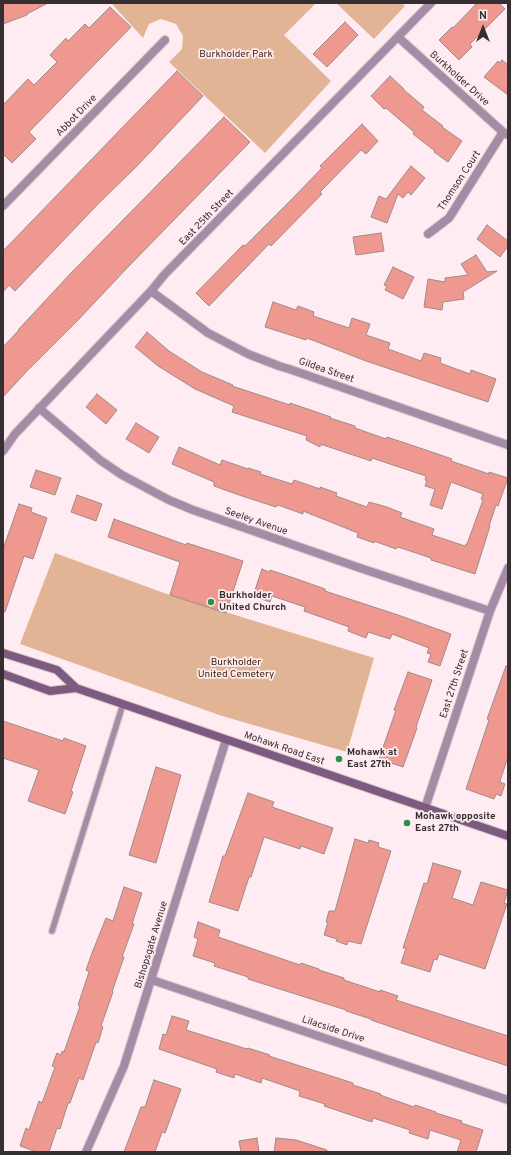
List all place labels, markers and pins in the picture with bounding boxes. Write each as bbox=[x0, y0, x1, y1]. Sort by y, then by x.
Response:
place label: Burkholder United Church bbox=[219, 590, 286, 614]
marker: Burkholder United Church bbox=[206, 597, 216, 607]
place label: Mohawk at East 27th bbox=[347, 747, 397, 770]
marker: Mohawk at East 27th bbox=[334, 754, 344, 764]
place label: Mohawk opposite East 27th bbox=[415, 811, 496, 834]
marker: Mohawk opposite East 27th bbox=[402, 818, 412, 828]

